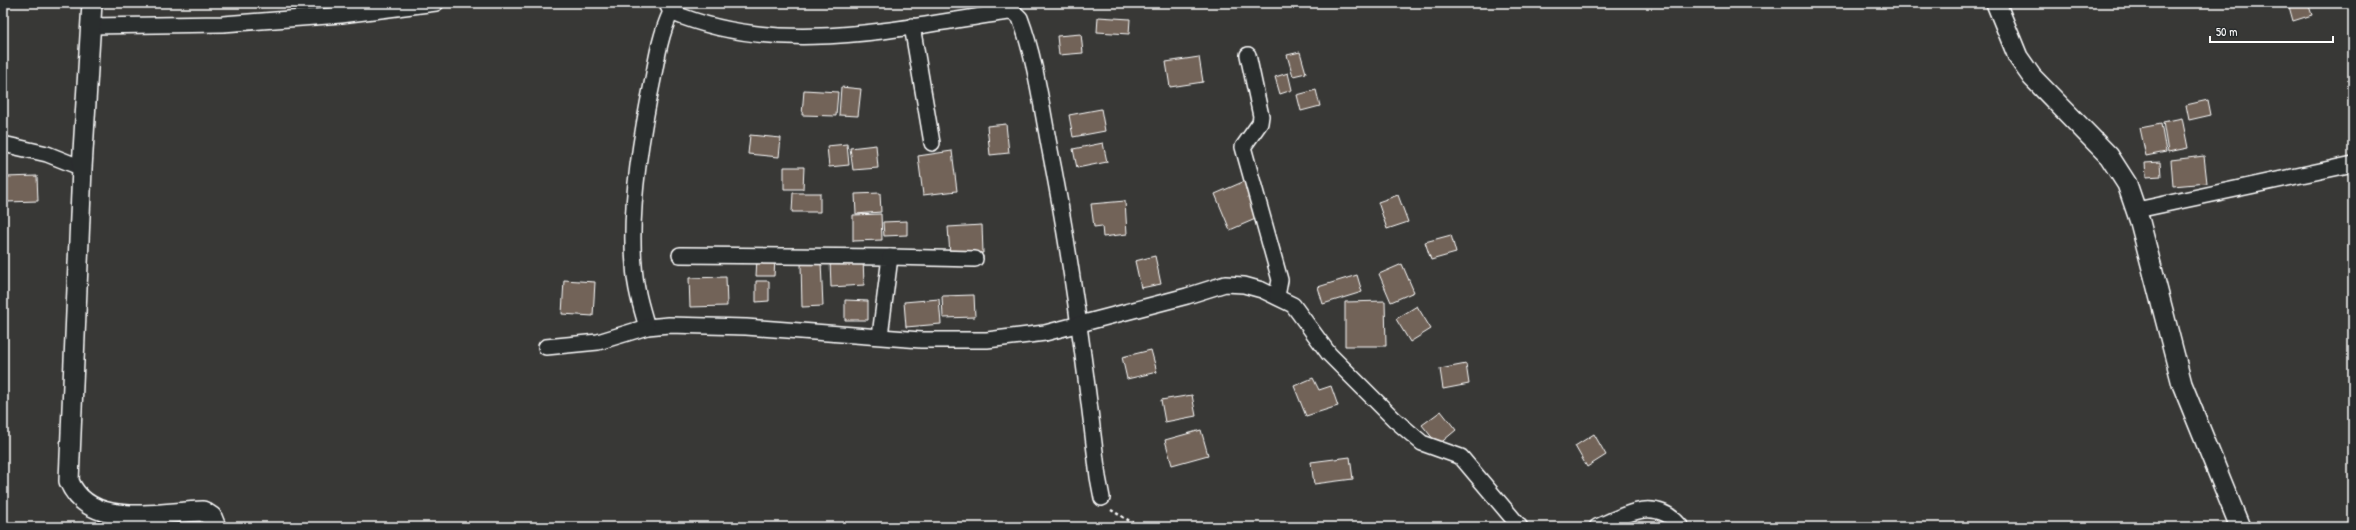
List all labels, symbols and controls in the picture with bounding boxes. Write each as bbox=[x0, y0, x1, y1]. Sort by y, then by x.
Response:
scale bar bbox=[2210, 18, 2333, 44]
text: 50 m bbox=[2216, 23, 2237, 40]

